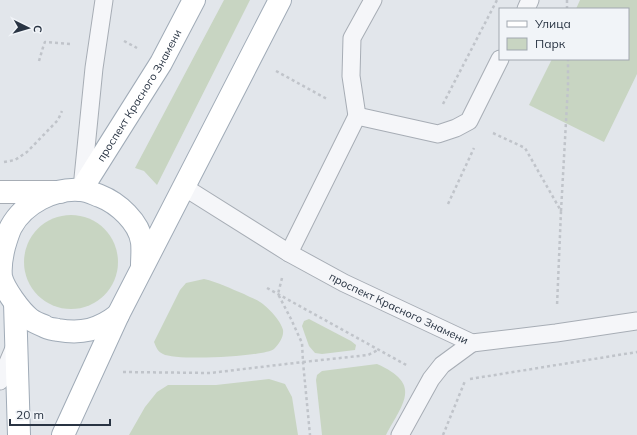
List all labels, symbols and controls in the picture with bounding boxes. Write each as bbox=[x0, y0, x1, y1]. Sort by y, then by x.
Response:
north arrow bbox=[8, 8, 48, 48]
legend bbox=[499, 8, 629, 60]
text: Улица bbox=[534, 16, 571, 31]
text: С bbox=[31, 25, 45, 34]
street label: проспект Красного Знамени bbox=[94, 27, 184, 164]
text: Парк bbox=[535, 36, 566, 51]
street label: проспект Красного Знамени bbox=[327, 269, 471, 347]
scale bar bbox=[10, 401, 110, 427]
text: 20 m bbox=[16, 407, 44, 422]

